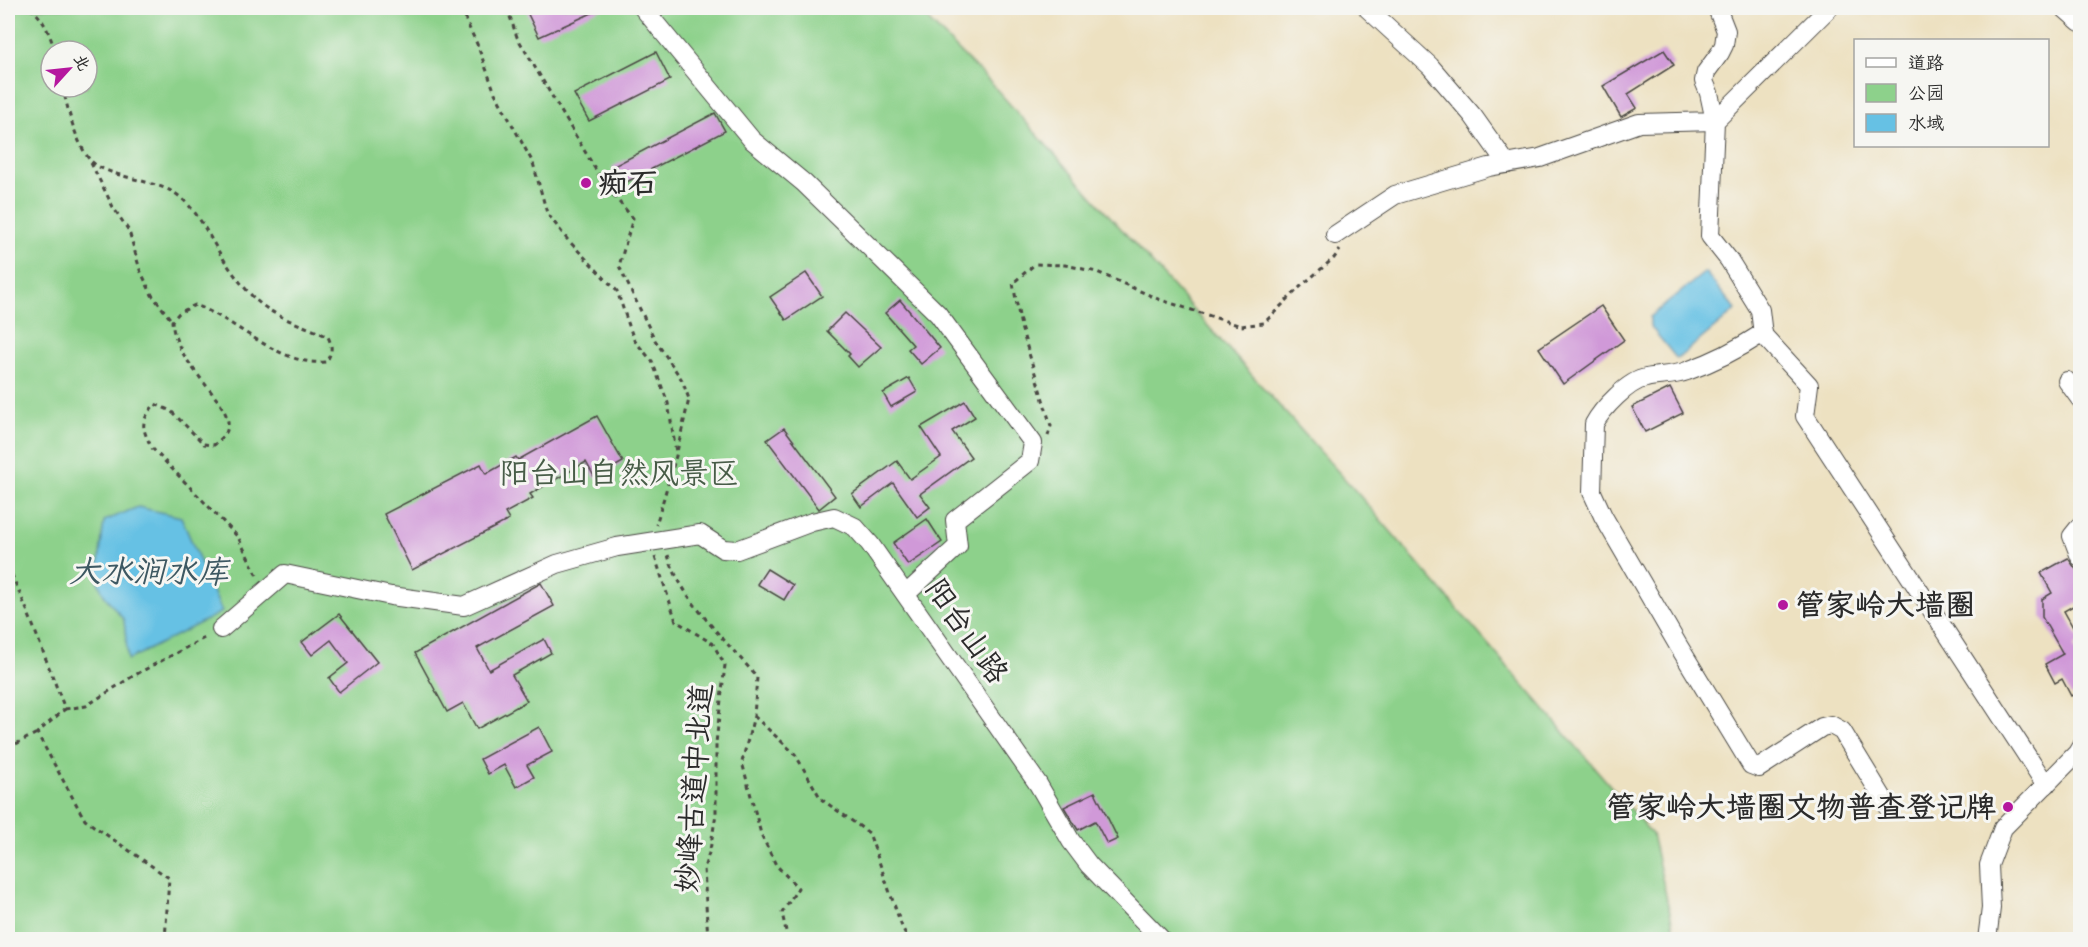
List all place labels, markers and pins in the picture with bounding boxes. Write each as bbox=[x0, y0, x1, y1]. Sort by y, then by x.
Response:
place label: 痴石 bbox=[598, 164, 658, 202]
marker: 痴石 bbox=[579, 176, 593, 190]
place label: 管家岭大墙圈 bbox=[1795, 586, 1975, 624]
marker: 管家岭大墙圈 bbox=[1776, 598, 1790, 612]
place label: 管家岭大墙圈文物普查登记牌 bbox=[1606, 788, 1996, 826]
marker: 管家岭大墙圈文物普查登记牌 bbox=[2001, 800, 2015, 814]

